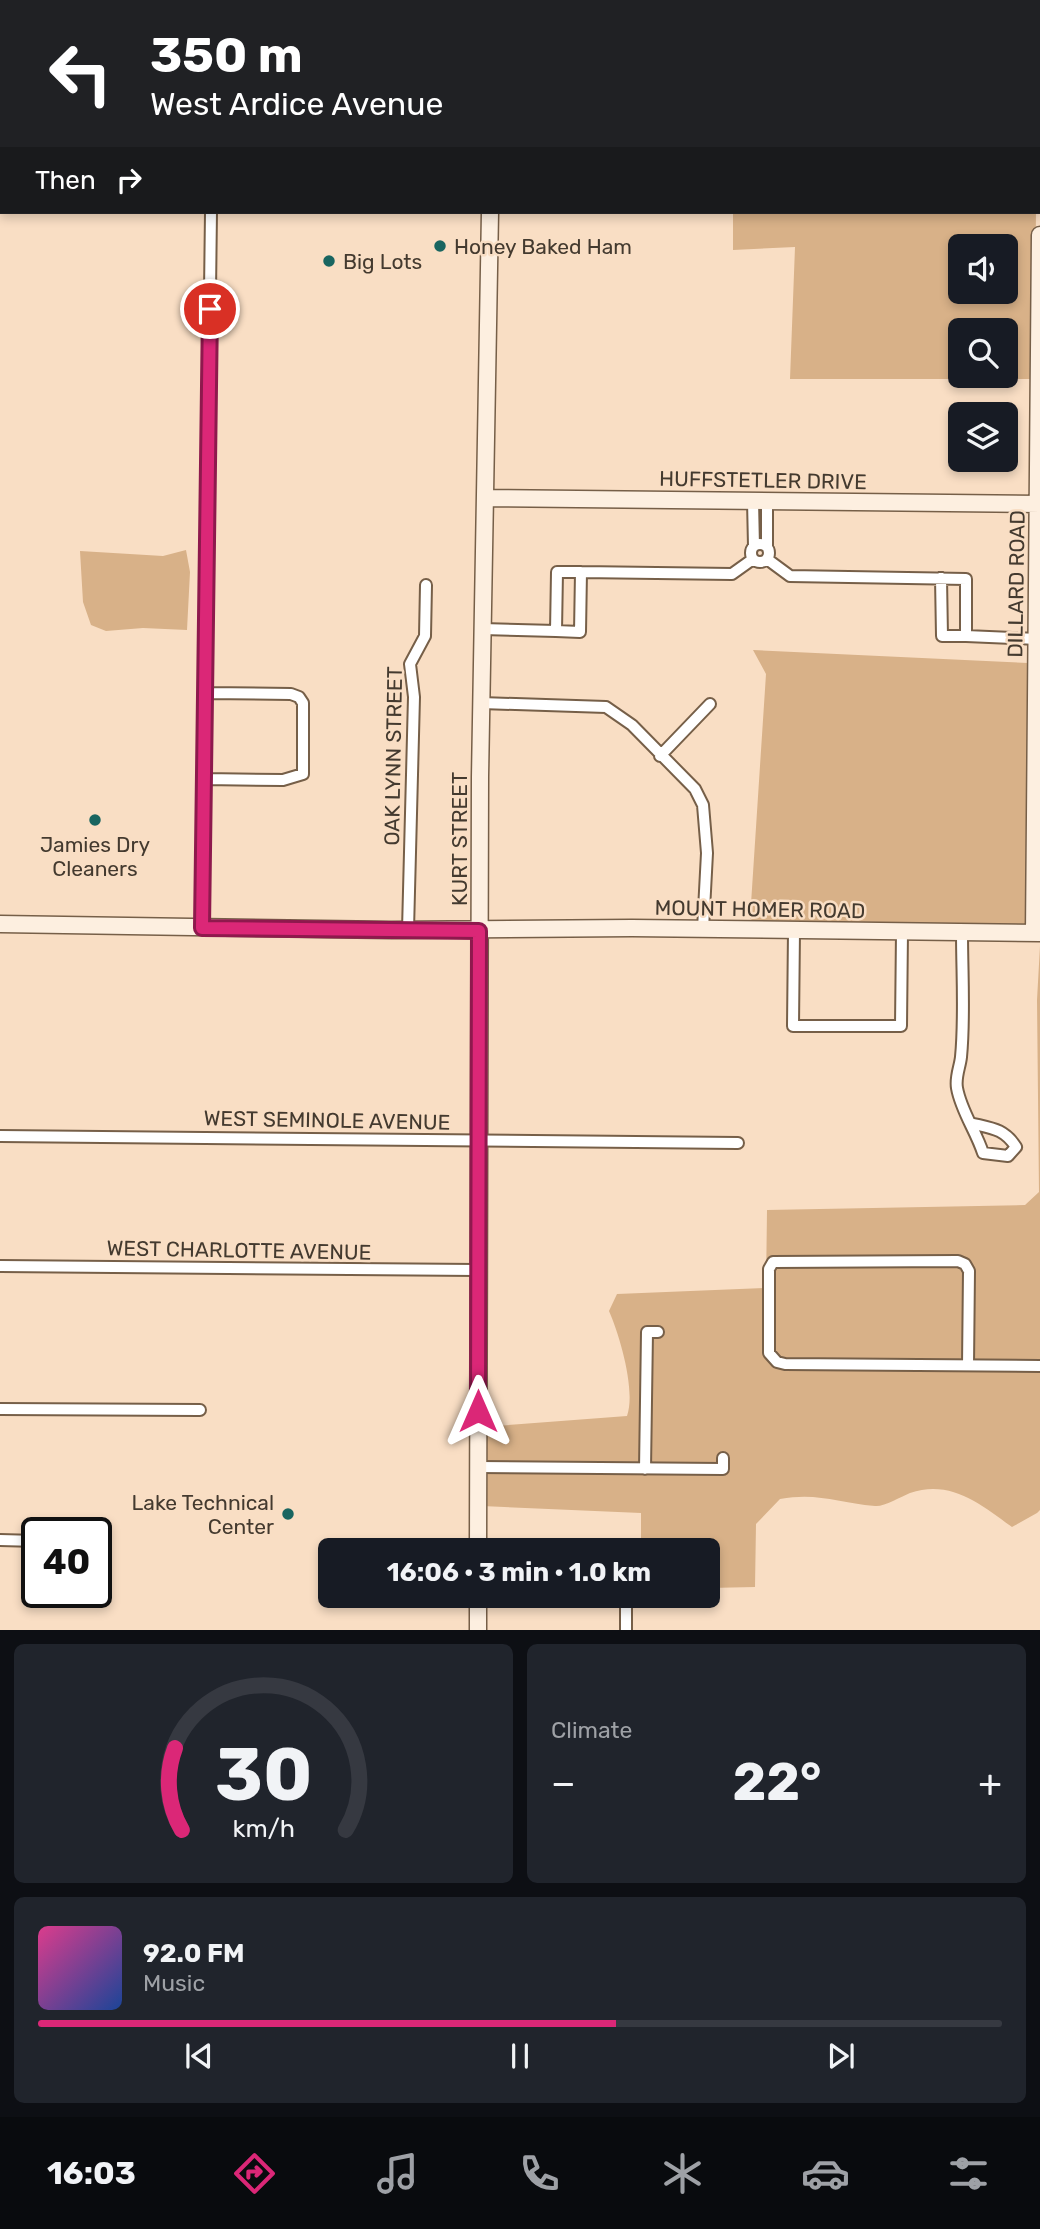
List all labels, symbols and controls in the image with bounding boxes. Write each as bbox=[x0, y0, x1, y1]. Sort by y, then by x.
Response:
text: 350 m bbox=[150, 26, 303, 84]
icon: left bbox=[35, 28, 126, 119]
text: West Ardice Avenue bbox=[150, 85, 443, 123]
icon: right bbox=[110, 161, 148, 199]
text: Then bbox=[35, 165, 96, 196]
place label: Honey Baked Ham bbox=[454, 234, 632, 259]
map controls bbox=[948, 234, 1018, 472]
button: sound bbox=[948, 234, 1018, 304]
marker: Honey Baked Ham bbox=[432, 238, 448, 254]
place label: Big Lots bbox=[343, 249, 422, 274]
marker: Big Lots bbox=[321, 253, 337, 269]
pin bbox=[180, 279, 240, 339]
icon: arrive bbox=[191, 290, 229, 328]
button: search bbox=[948, 318, 1018, 388]
button: layers bbox=[948, 402, 1018, 472]
street label: HUFFSTETLER DRIVE bbox=[659, 466, 867, 494]
street label: DILLARD ROAD bbox=[1002, 510, 1030, 658]
street label: OAK LYNN STREET bbox=[379, 666, 407, 846]
street label: KURT STREET bbox=[447, 772, 472, 906]
marker: Jamies Dry Cleaners bbox=[87, 812, 103, 828]
place label: Jamies Dry Cleaners bbox=[40, 832, 151, 881]
street label: MOUNT HOMER ROAD bbox=[654, 895, 866, 923]
street label: WEST SEMINOLE AVENUE bbox=[203, 1105, 451, 1135]
street label: WEST CHARLOTTE AVENUE bbox=[106, 1235, 372, 1265]
position arrow bbox=[441, 1374, 515, 1448]
place label: Lake Technical Center bbox=[132, 1490, 274, 1539]
marker: Lake Technical Center bbox=[280, 1506, 296, 1522]
speed limit sign: 40 bbox=[21, 1517, 112, 1608]
text: 16:06 · 3 min · 1.0 km bbox=[387, 1557, 651, 1588]
text: Climate bbox=[551, 1716, 632, 1744]
text: 30 bbox=[215, 1732, 312, 1818]
text: 22° bbox=[733, 1751, 822, 1813]
text: − bbox=[551, 1760, 576, 1806]
text: + bbox=[978, 1760, 1002, 1806]
text: km/h bbox=[232, 1813, 295, 1842]
text: 92.0 FM bbox=[143, 1938, 245, 1969]
text: Music bbox=[143, 1969, 205, 1997]
icon: previous bbox=[180, 2037, 218, 2075]
icon: pause bbox=[501, 2037, 539, 2075]
icon: next bbox=[822, 2037, 860, 2075]
icon: directions bbox=[230, 2149, 279, 2198]
icon: music bbox=[373, 2149, 422, 2198]
icon: phone bbox=[515, 2149, 564, 2198]
icon: climate bbox=[658, 2149, 707, 2198]
icon: car bbox=[801, 2149, 850, 2198]
icon: filters bbox=[944, 2149, 993, 2198]
text: 16:03 bbox=[47, 2154, 136, 2192]

